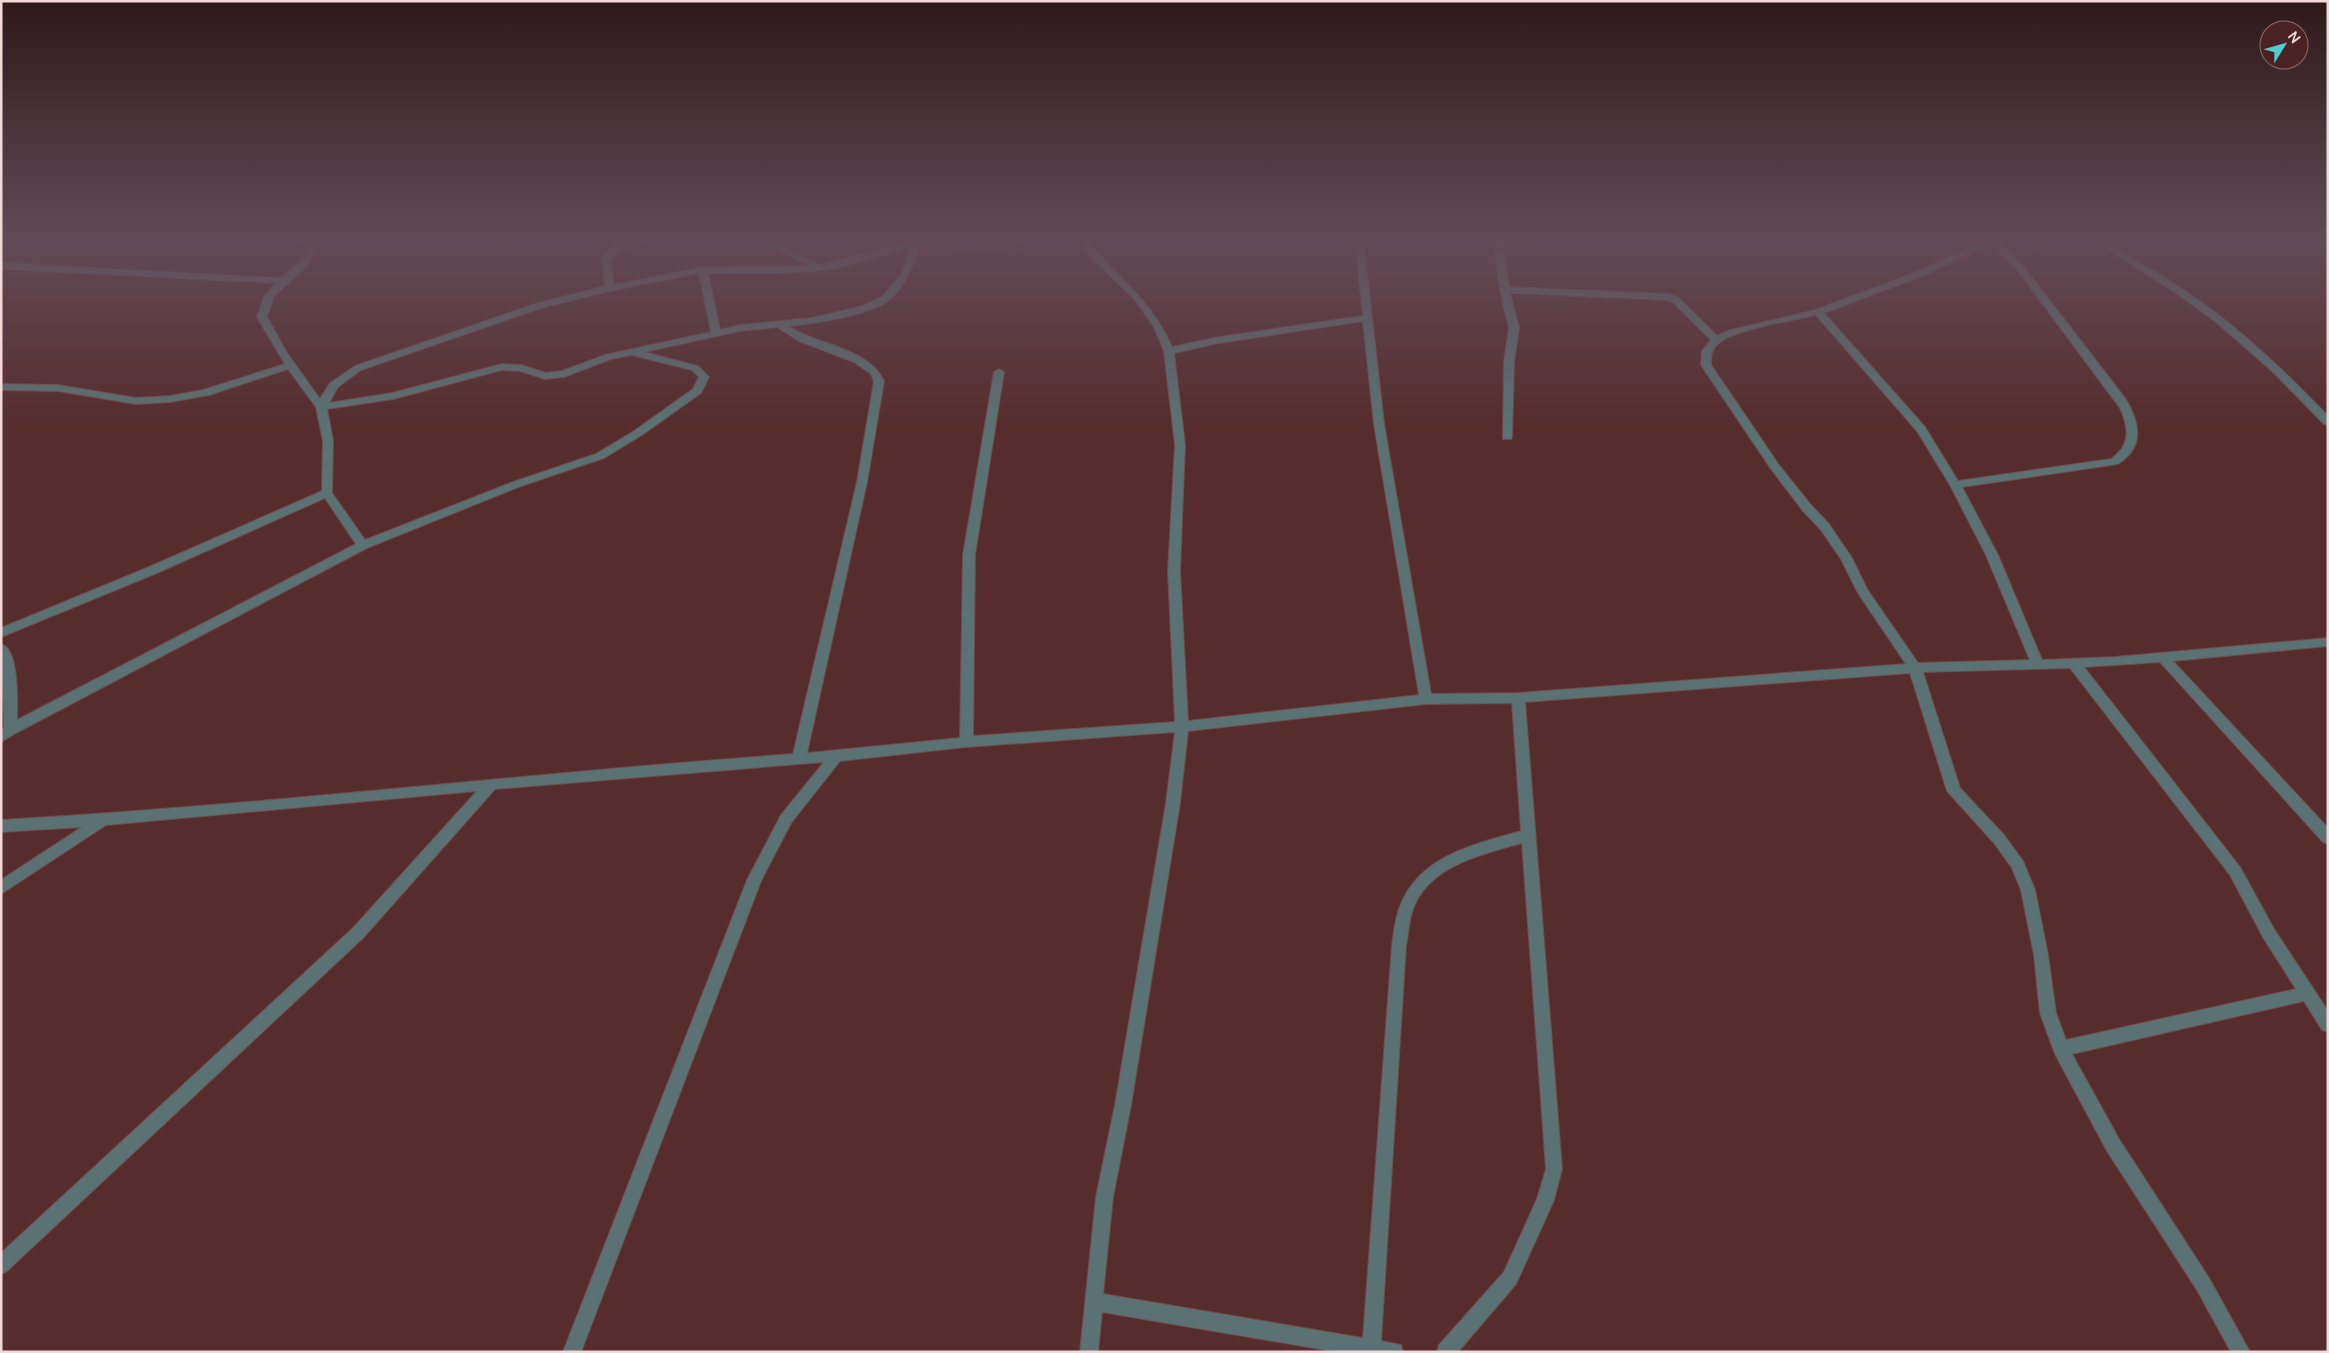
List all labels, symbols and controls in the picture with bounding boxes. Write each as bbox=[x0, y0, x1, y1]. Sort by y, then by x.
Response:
north arrow bbox=[2259, 20, 2309, 70]
text: N bbox=[2284, 27, 2305, 47]

